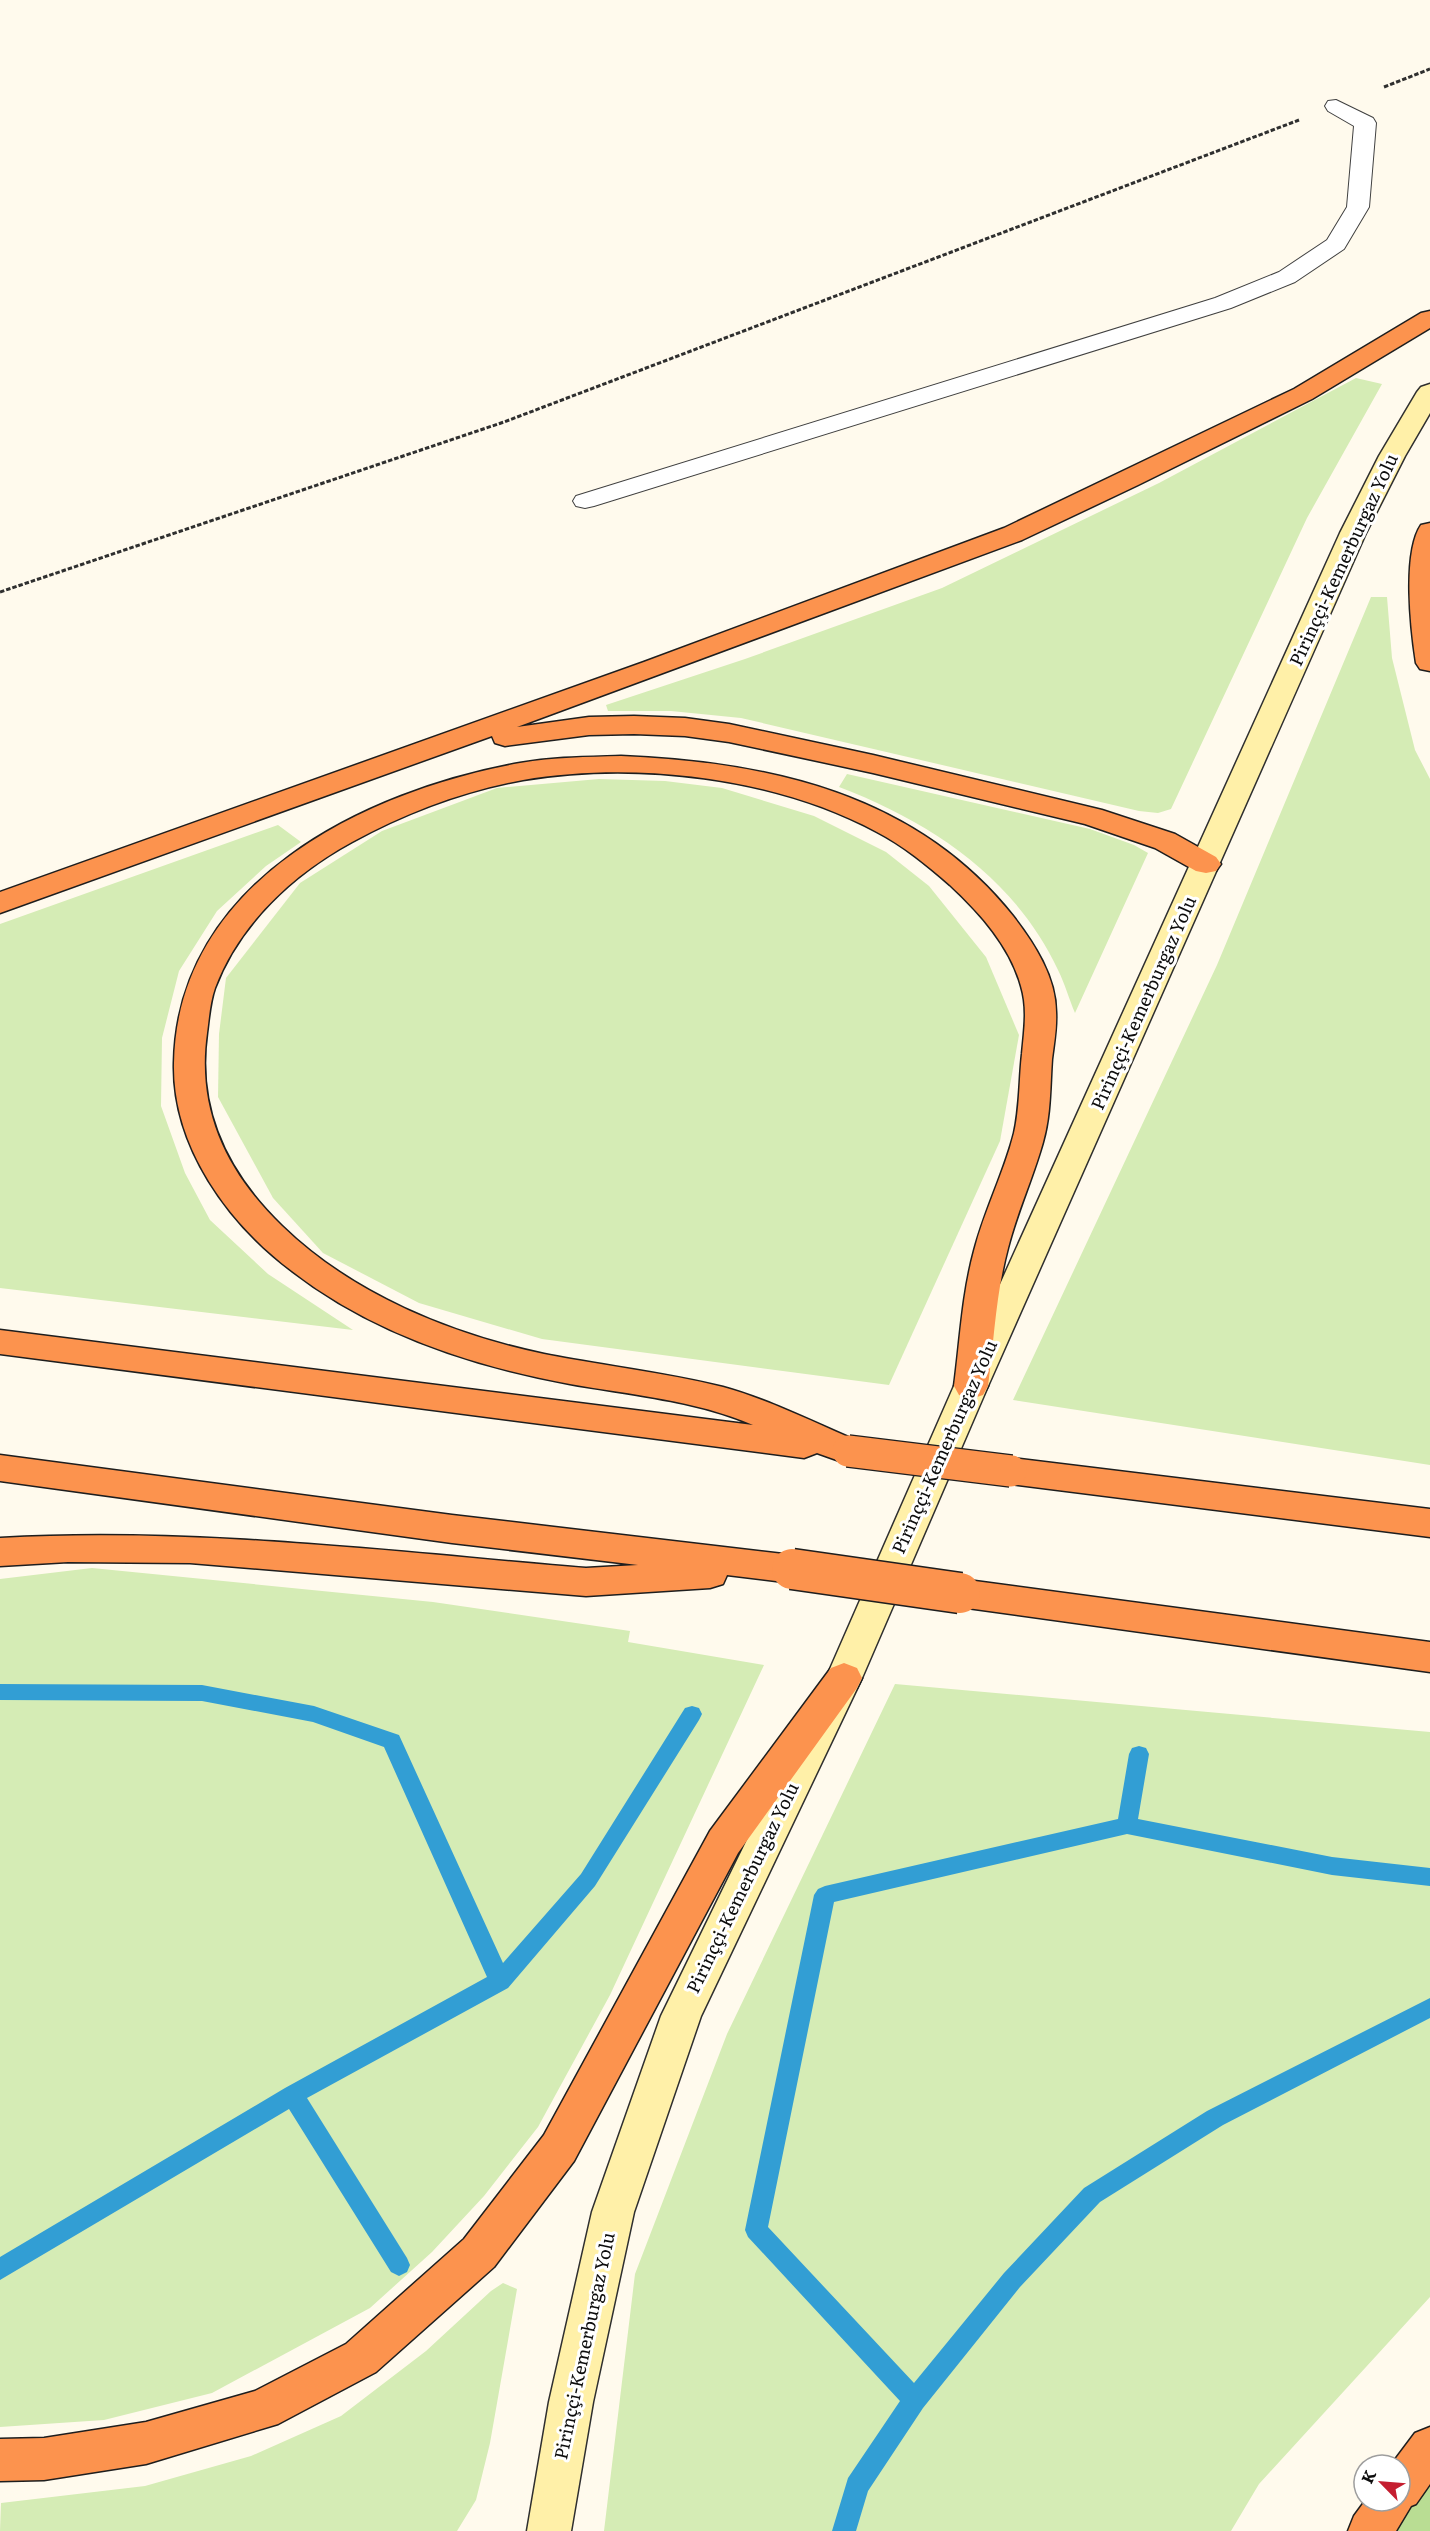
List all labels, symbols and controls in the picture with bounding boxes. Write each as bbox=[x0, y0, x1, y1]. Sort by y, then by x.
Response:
street label: Pirinççi-Kemerburgaz Yolu bbox=[1281, 449, 1404, 670]
street label: Pirinççi-Kemerburgaz Yolu bbox=[1083, 891, 1202, 1114]
street label: Pirinççi-Kemerburgaz Yolu bbox=[884, 1335, 1003, 1558]
street label: Pirinççi-Kemerburgaz Yolu bbox=[679, 1777, 805, 1997]
street label: Pirinççi-Kemerburgaz Yolu bbox=[546, 2230, 621, 2462]
north arrow bbox=[1352, 2453, 1412, 2513]
text: K bbox=[1354, 2465, 1381, 2487]

